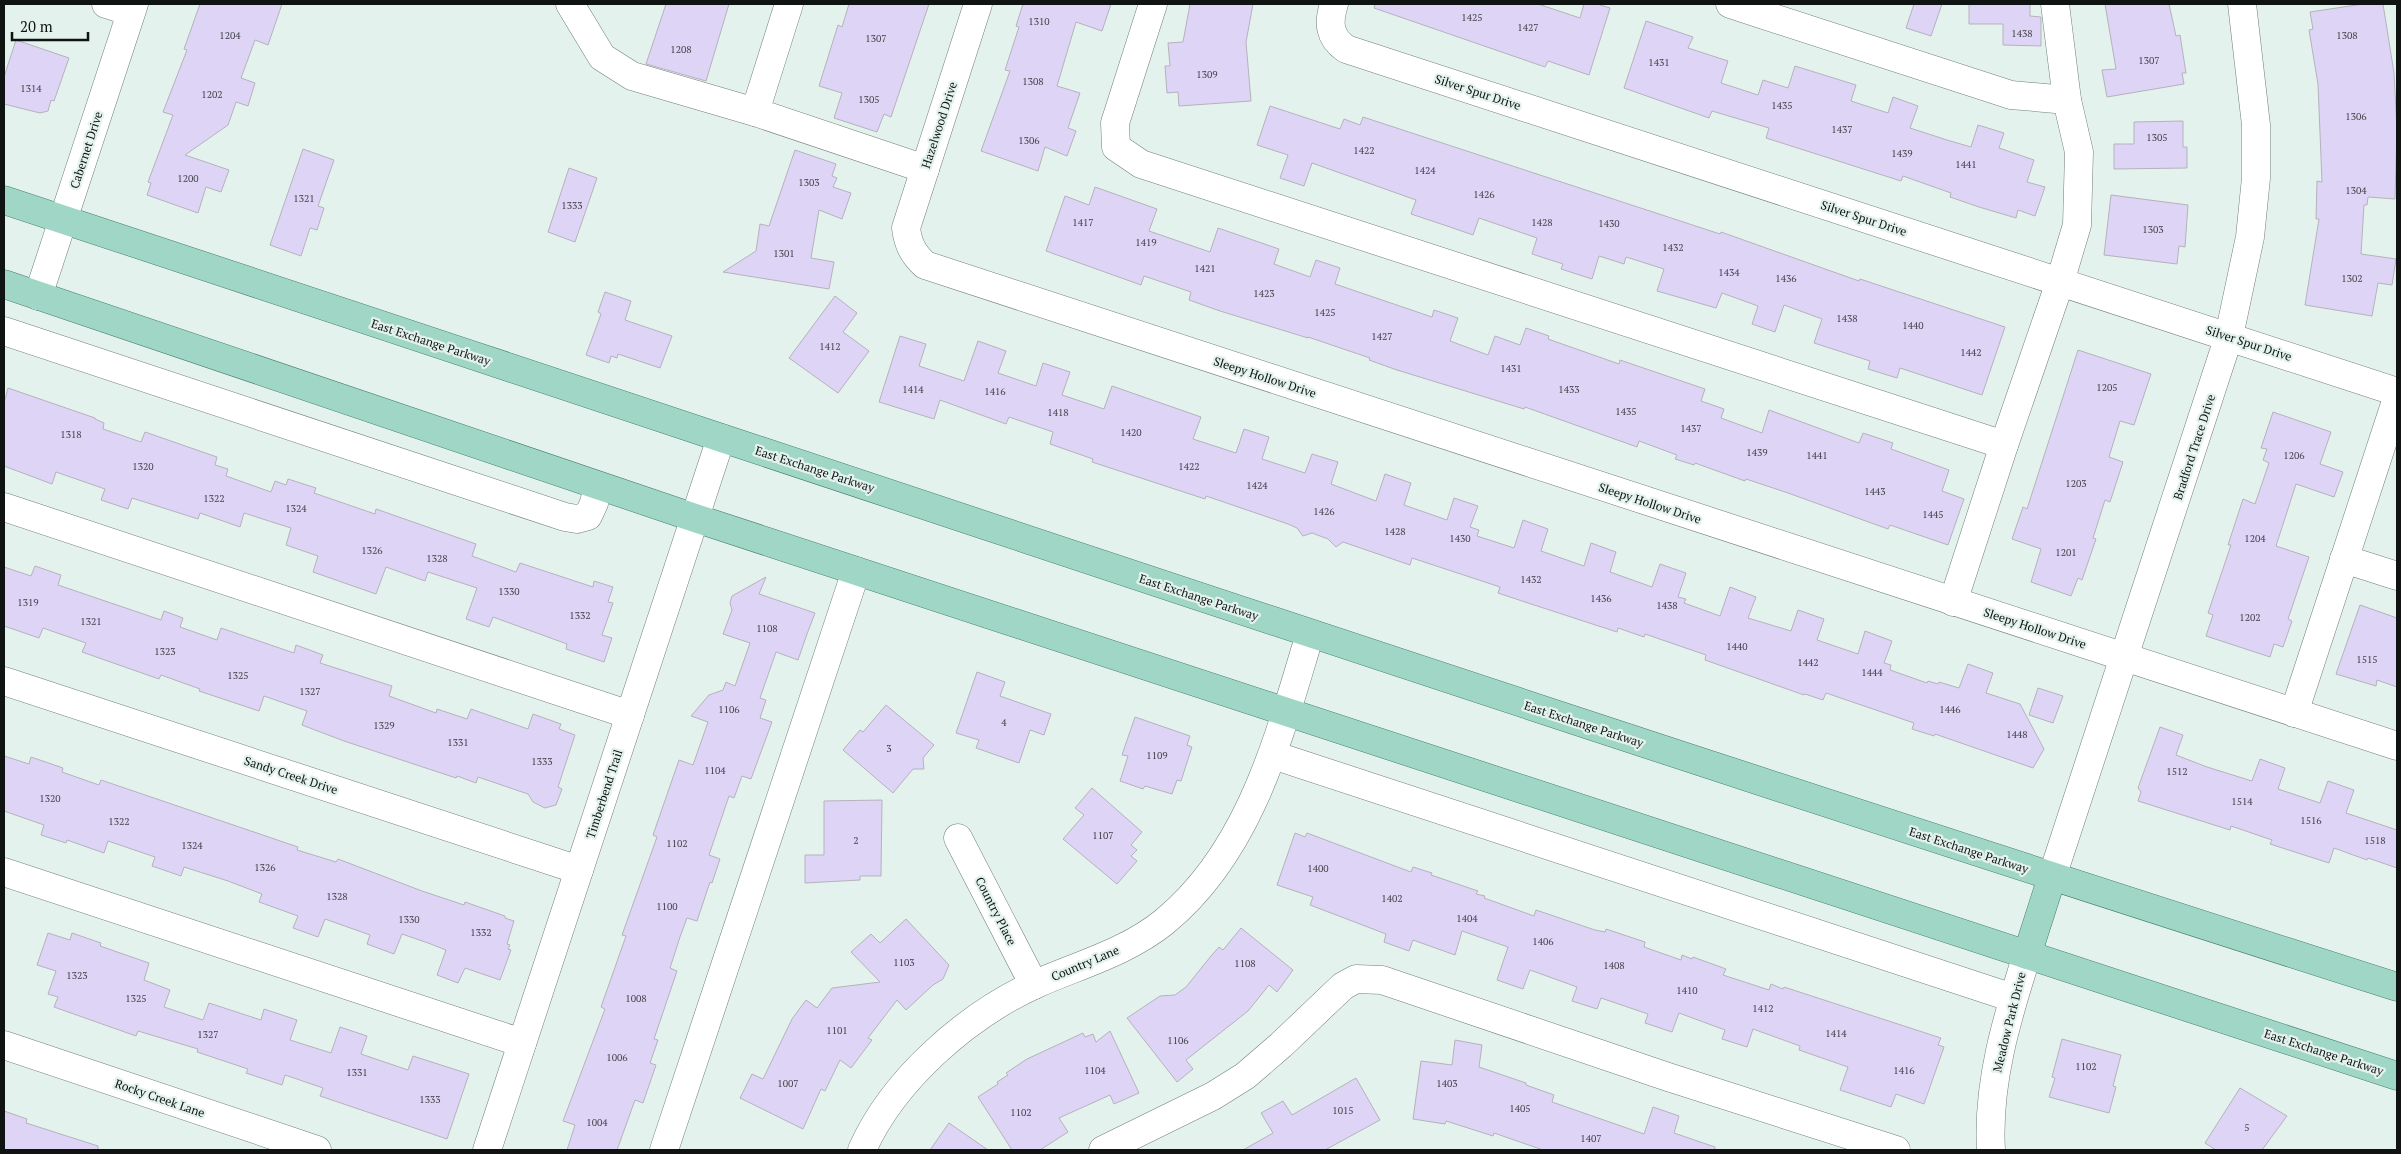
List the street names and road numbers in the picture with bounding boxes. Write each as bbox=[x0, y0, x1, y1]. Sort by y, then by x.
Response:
street label: Silver Spur Drive bbox=[1433, 71, 1523, 113]
street label: Hazelwood Drive bbox=[918, 80, 960, 170]
street label: Cabernet Drive bbox=[66, 110, 106, 190]
street label: Silver Spur Drive bbox=[1819, 197, 1909, 239]
street label: East Exchange Parkway bbox=[369, 316, 493, 369]
street label: Silver Spur Drive bbox=[2204, 322, 2294, 364]
street label: Sleepy Hollow Drive bbox=[1212, 353, 1318, 401]
street label: Bradford Trace Drive bbox=[2170, 392, 2218, 502]
street label: East Exchange Parkway bbox=[753, 443, 877, 496]
street label: Sleepy Hollow Drive bbox=[1597, 479, 1703, 527]
street label: East Exchange Parkway bbox=[1137, 571, 1261, 624]
street label: Sleepy Hollow Drive bbox=[1982, 604, 2088, 652]
street label: East Exchange Parkway bbox=[1522, 698, 1646, 751]
street label: Timberbend Trail bbox=[583, 747, 626, 840]
street label: Sandy Creek Drive bbox=[242, 753, 340, 797]
street label: East Exchange Parkway bbox=[1907, 824, 2031, 877]
street label: Country Place bbox=[972, 874, 1020, 948]
street label: Country Lane bbox=[1049, 942, 1121, 984]
street label: Meadow Park Drive bbox=[1989, 970, 2029, 1074]
street label: East Exchange Parkway bbox=[2262, 1026, 2386, 1079]
street label: Rocky Creek Lane bbox=[113, 1076, 207, 1120]

